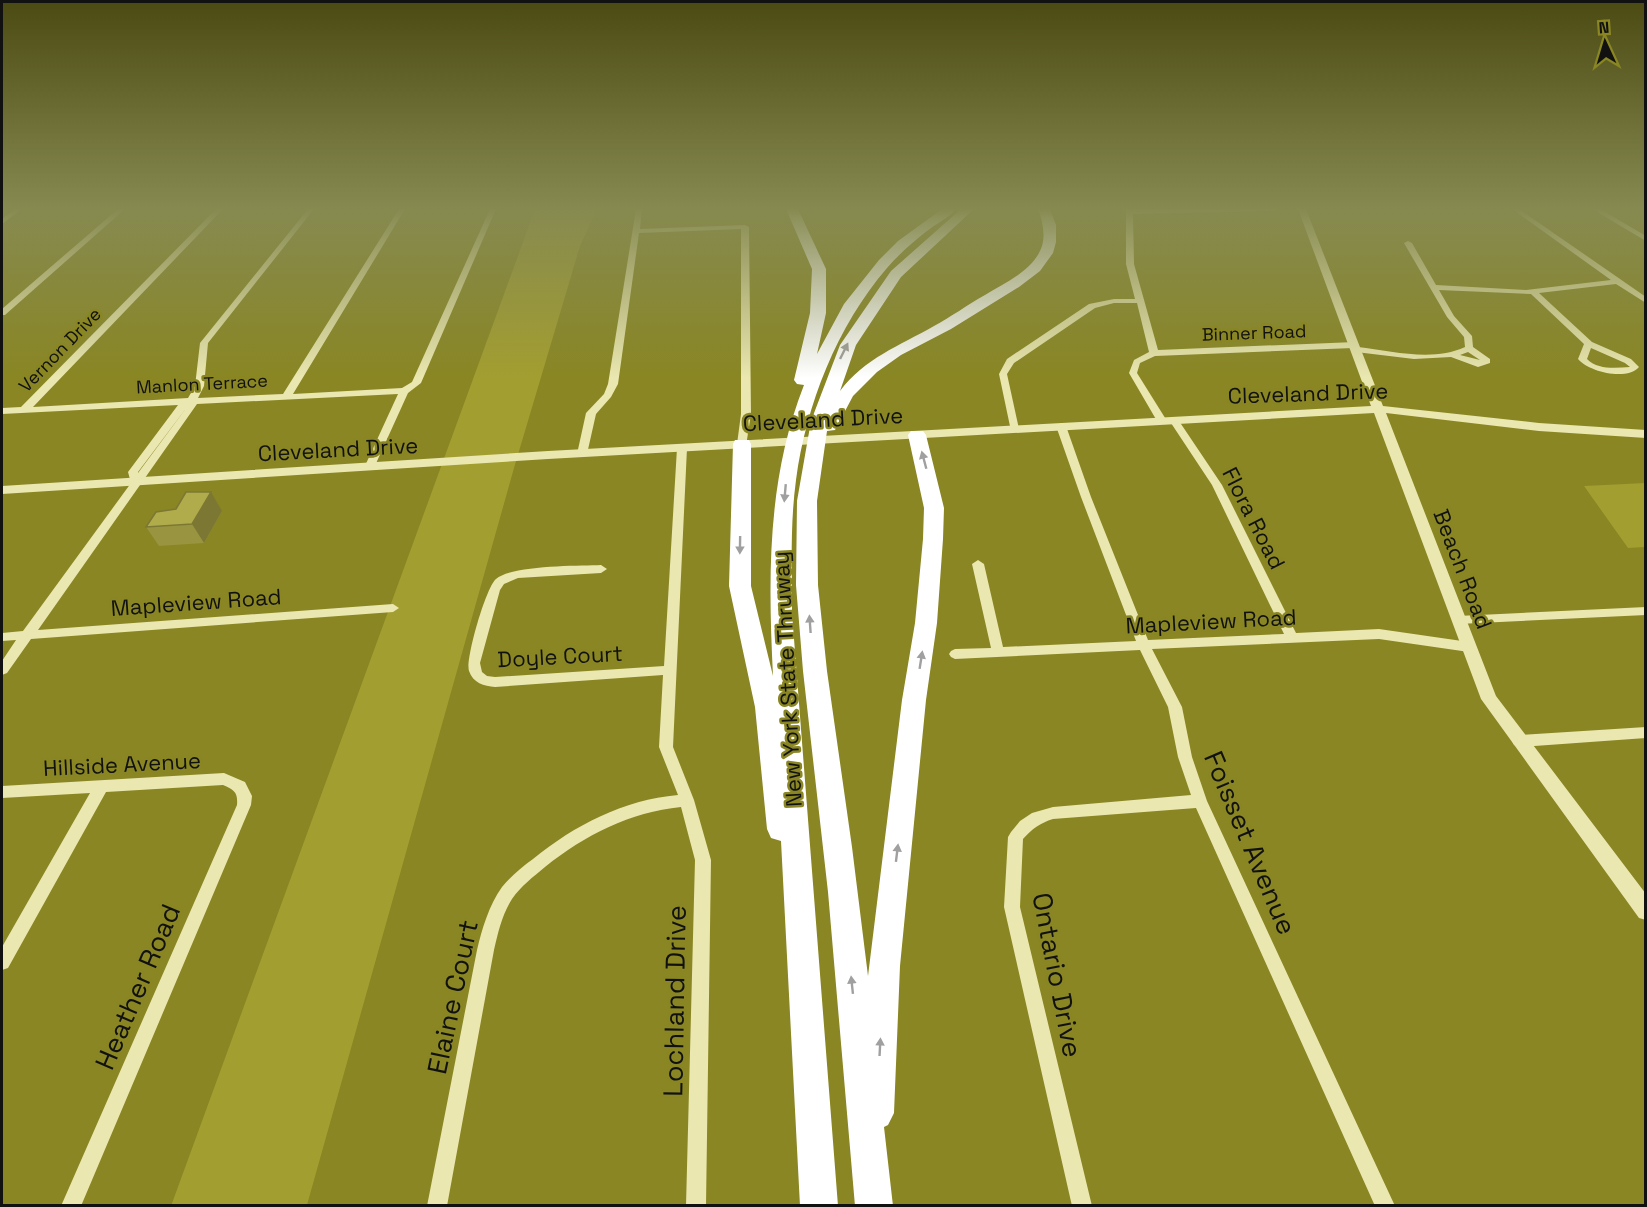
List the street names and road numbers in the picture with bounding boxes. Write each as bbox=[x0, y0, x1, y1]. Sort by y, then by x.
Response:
street label: Vernon Drive bbox=[14, 303, 106, 397]
street label: Binner Road bbox=[1201, 319, 1307, 346]
street label: Manlon Terrace bbox=[136, 369, 268, 398]
street label: Cleveland Drive bbox=[1227, 376, 1389, 410]
street label: Cleveland Drive bbox=[742, 401, 904, 437]
street label: Cleveland Drive bbox=[257, 431, 419, 467]
street label: Flora Road bbox=[1216, 462, 1292, 574]
street label: Beach Road bbox=[1427, 505, 1499, 633]
street label: New York State Thruway bbox=[766, 550, 808, 808]
street label: Mapleview Road bbox=[110, 582, 282, 622]
street label: Mapleview Road bbox=[1125, 603, 1297, 639]
street label: Doyle Court bbox=[497, 639, 623, 673]
street label: Hillside Avenue bbox=[42, 746, 202, 782]
street label: Foisset Avenue bbox=[1196, 746, 1305, 940]
street label: Ontario Drive bbox=[1024, 889, 1091, 1060]
street label: Heather Road bbox=[87, 899, 188, 1075]
street label: Lochland Drive bbox=[655, 905, 694, 1097]
street label: Elaine Court bbox=[419, 917, 486, 1077]

